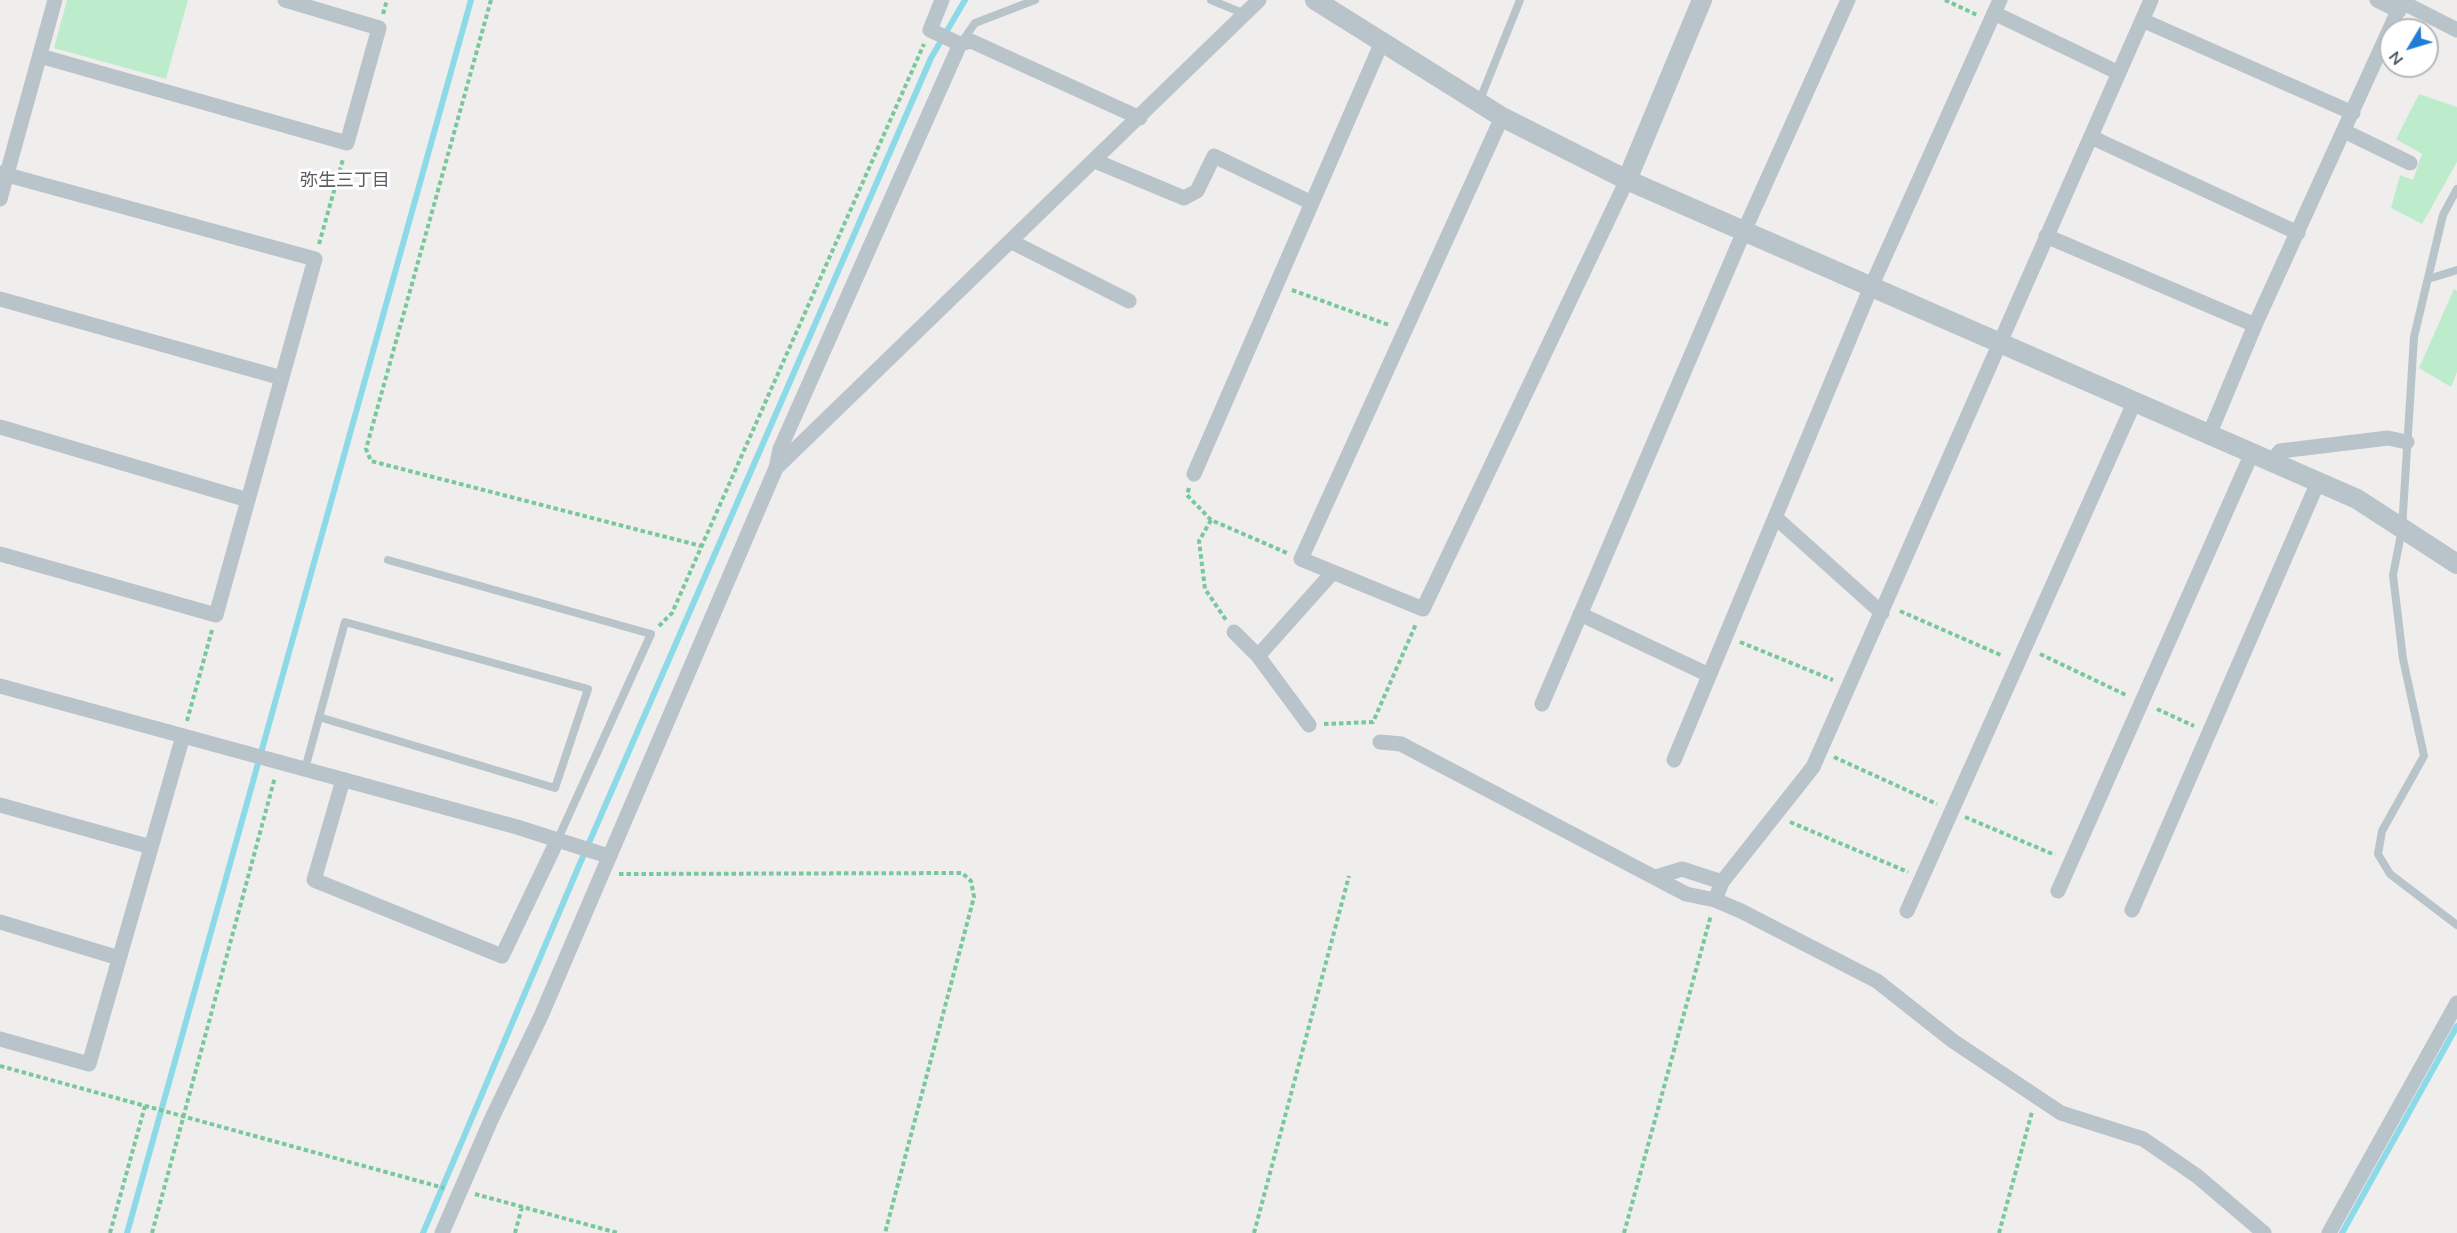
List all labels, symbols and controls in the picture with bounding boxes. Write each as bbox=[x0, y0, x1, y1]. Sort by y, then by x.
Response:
north arrow bbox=[2379, 18, 2439, 78]
text: N bbox=[2384, 46, 2409, 69]
district label: 弥生三丁目 bbox=[300, 171, 390, 193]

